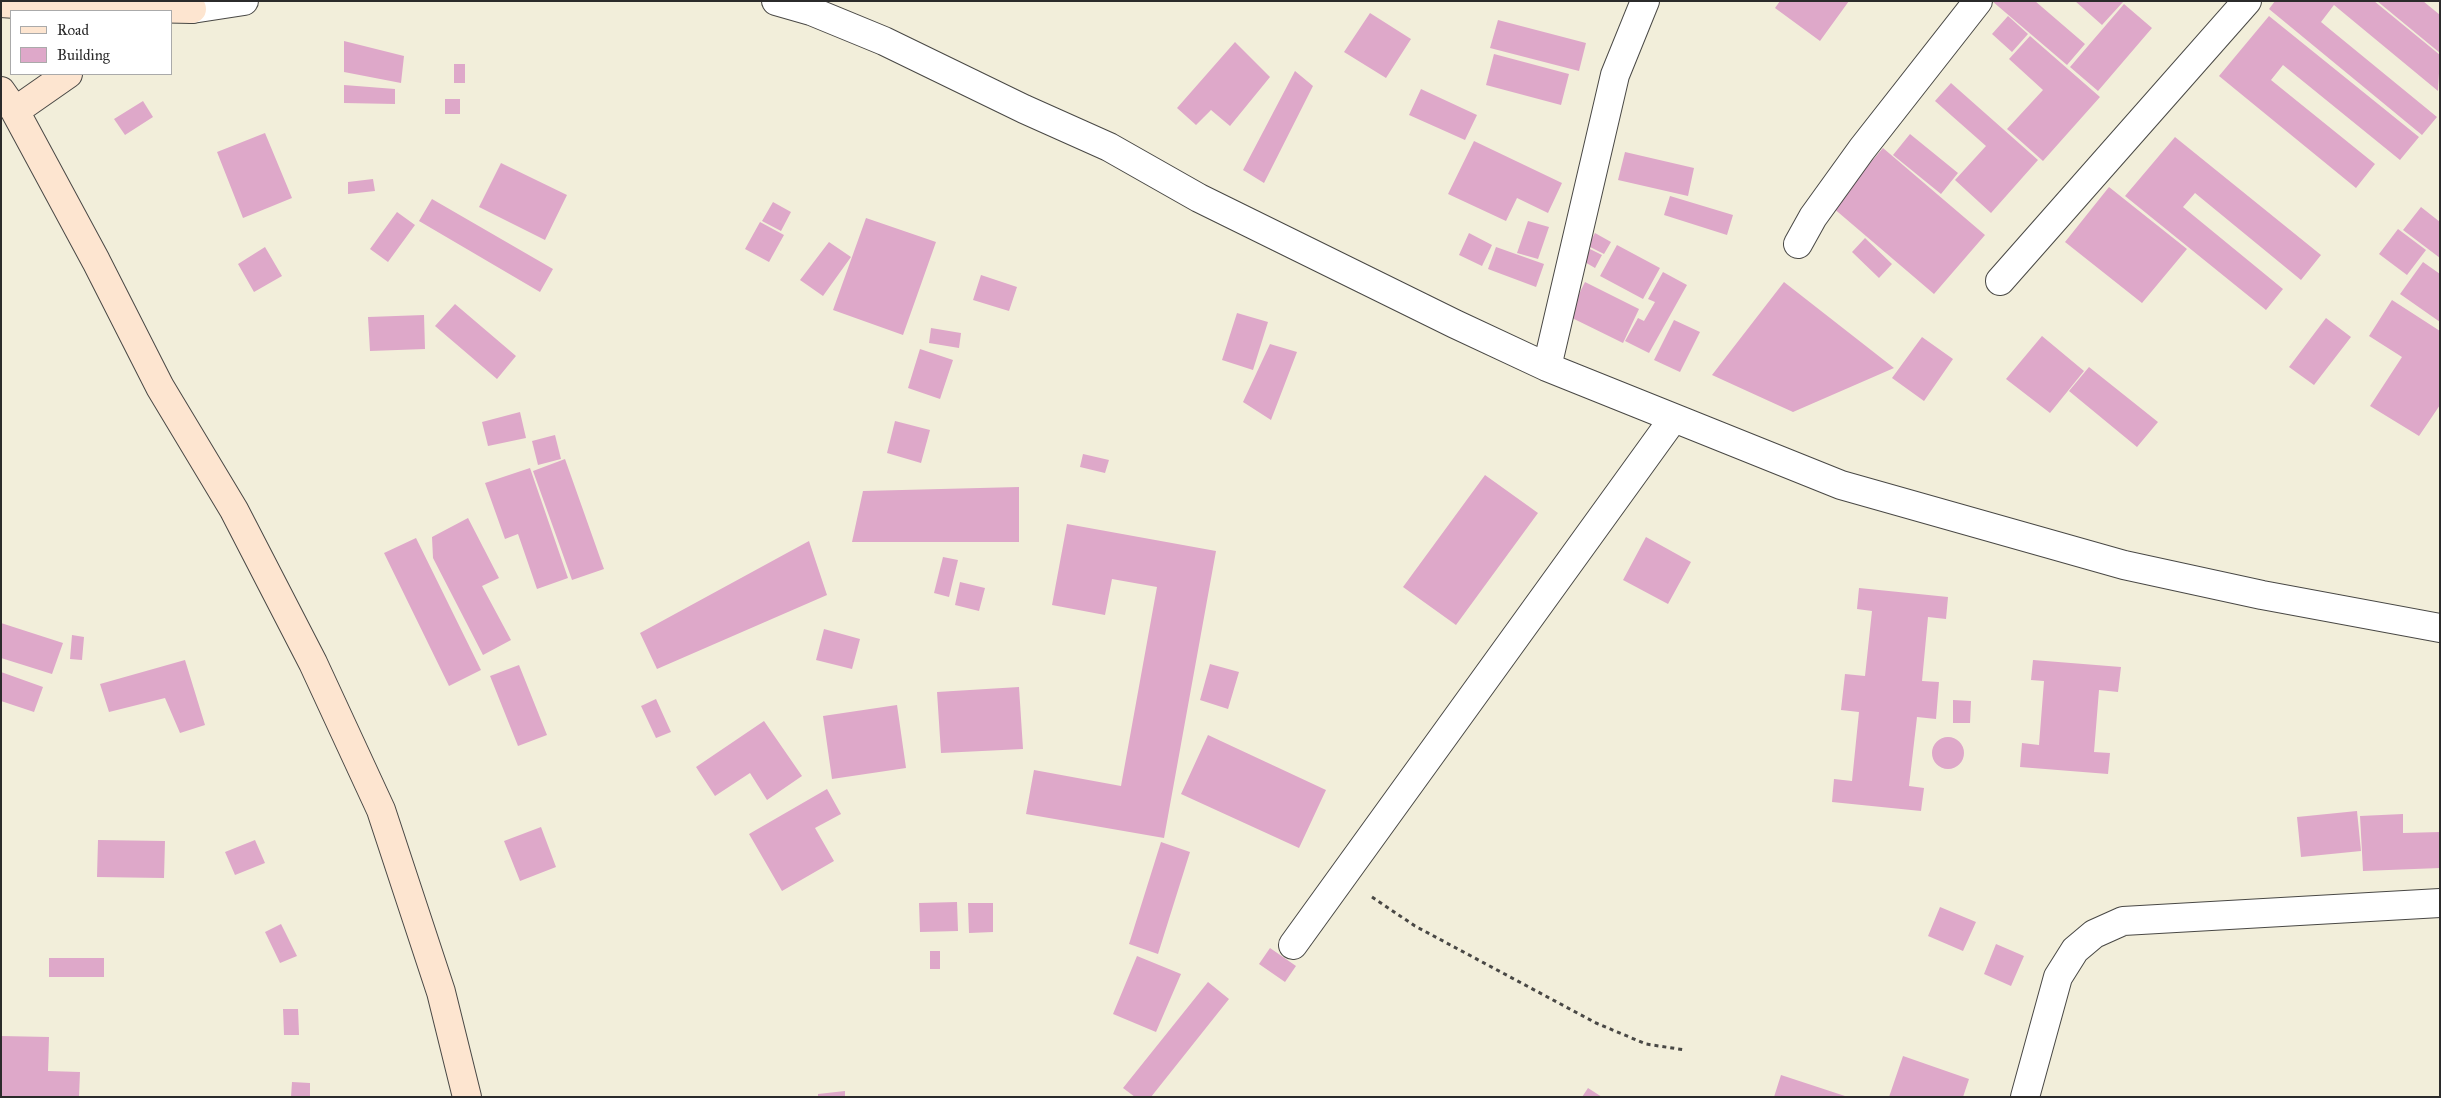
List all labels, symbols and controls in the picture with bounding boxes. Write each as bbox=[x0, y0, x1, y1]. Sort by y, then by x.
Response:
legend bbox=[10, 10, 172, 75]
text: Road bbox=[57, 21, 89, 39]
text: Building bbox=[57, 46, 110, 64]

